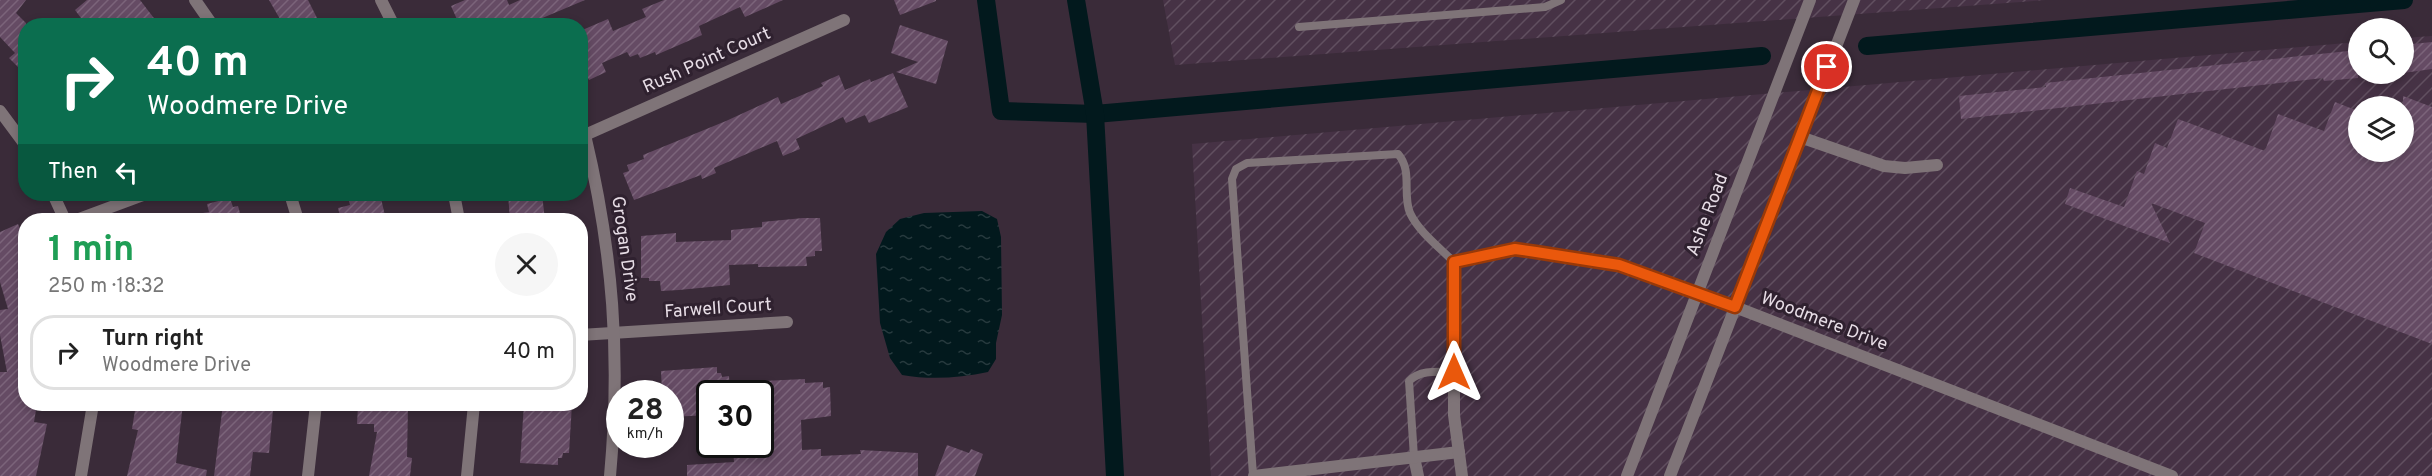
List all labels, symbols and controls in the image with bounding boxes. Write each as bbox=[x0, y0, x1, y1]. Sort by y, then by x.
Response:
map controls bbox=[2348, 18, 2414, 162]
button: search bbox=[2348, 18, 2414, 84]
street label: Rush Point Court bbox=[639, 22, 775, 100]
text: 40 m bbox=[147, 38, 249, 91]
pin bbox=[1801, 41, 1852, 92]
icon: right bbox=[48, 42, 126, 120]
icon: arrive bbox=[1810, 50, 1843, 83]
text: Woodmere Drive bbox=[147, 90, 348, 124]
button: layers bbox=[2348, 96, 2414, 162]
icon: left bbox=[110, 156, 143, 189]
text: Then bbox=[48, 159, 98, 186]
street label: Ashe Road bbox=[1682, 170, 1734, 260]
street label: Grogan Drive bbox=[605, 195, 643, 303]
text: 1 min bbox=[48, 228, 134, 274]
button: close bbox=[495, 233, 558, 296]
text: 250 m · 18:32 bbox=[48, 274, 165, 300]
street label: Woodmere Drive bbox=[1757, 287, 1891, 357]
street label: Farwell Court bbox=[664, 294, 772, 324]
text: Turn right bbox=[102, 326, 204, 353]
icon: right bbox=[51, 336, 84, 369]
text: 40 m bbox=[503, 339, 555, 366]
position arrow bbox=[1422, 340, 1486, 404]
text: Woodmere Drive bbox=[102, 353, 251, 379]
speed limit sign: 30 bbox=[696, 380, 774, 458]
text: 28 bbox=[626, 393, 664, 430]
text: km/h bbox=[627, 425, 663, 444]

